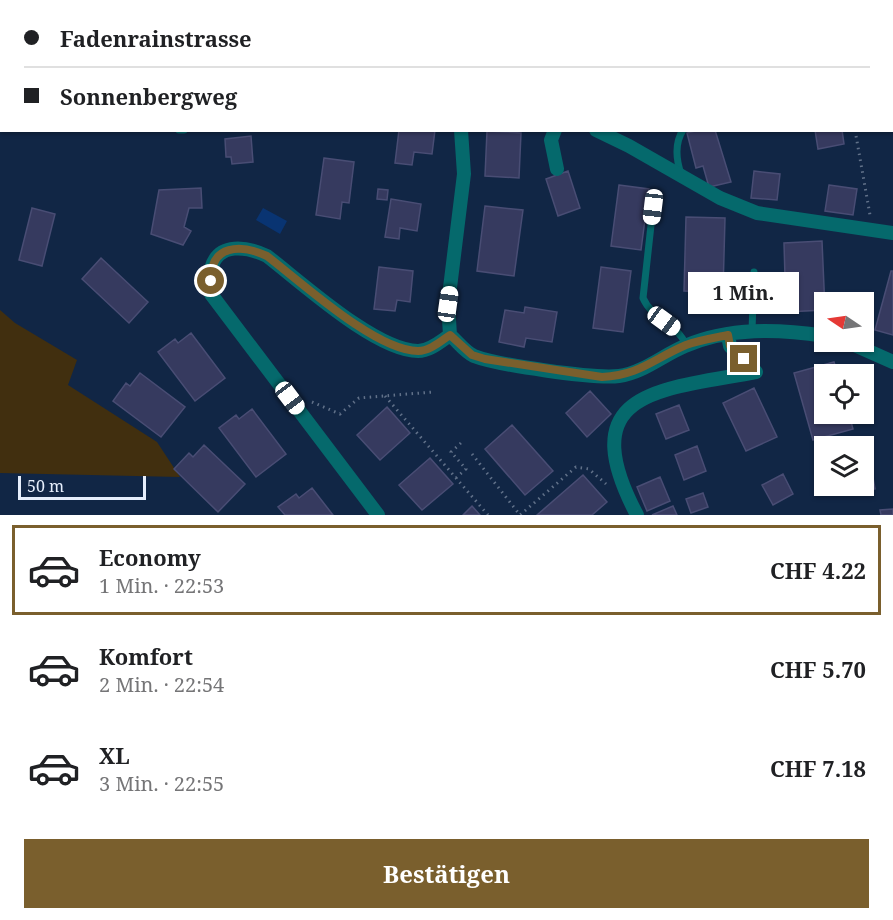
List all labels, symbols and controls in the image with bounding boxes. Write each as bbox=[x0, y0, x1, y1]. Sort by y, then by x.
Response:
text: Fadenrainstrasse bbox=[60, 23, 252, 53]
text: Sonnenbergweg bbox=[60, 81, 237, 111]
car bbox=[642, 188, 664, 226]
route start bbox=[197, 267, 224, 294]
callout: 1 Min. bbox=[688, 272, 800, 314]
text: 1 Min. bbox=[713, 279, 774, 306]
car bbox=[437, 285, 459, 323]
north arrow bbox=[814, 292, 874, 352]
map controls bbox=[814, 292, 874, 496]
car bbox=[644, 303, 684, 339]
route end bbox=[730, 345, 757, 372]
button: locate bbox=[814, 364, 874, 424]
car bbox=[272, 378, 308, 418]
button: layers bbox=[814, 436, 874, 496]
scale bar bbox=[18, 473, 146, 501]
text: 50 m bbox=[27, 475, 64, 497]
text: Economy bbox=[99, 542, 201, 572]
icon: car bbox=[27, 543, 81, 597]
text: CHF 4.22 bbox=[770, 555, 866, 585]
text: 1 Min. · 22:53 bbox=[99, 572, 224, 599]
text: Komfort bbox=[99, 641, 193, 671]
icon: car bbox=[27, 642, 81, 696]
text: CHF 5.70 bbox=[770, 654, 866, 684]
text: 2 Min. · 22:54 bbox=[99, 671, 224, 698]
text: XL bbox=[99, 740, 130, 770]
icon: car bbox=[27, 741, 81, 795]
text: CHF 7.18 bbox=[770, 753, 866, 783]
text: 3 Min. · 22:55 bbox=[99, 770, 224, 797]
button: Bestätigen bbox=[24, 839, 869, 908]

